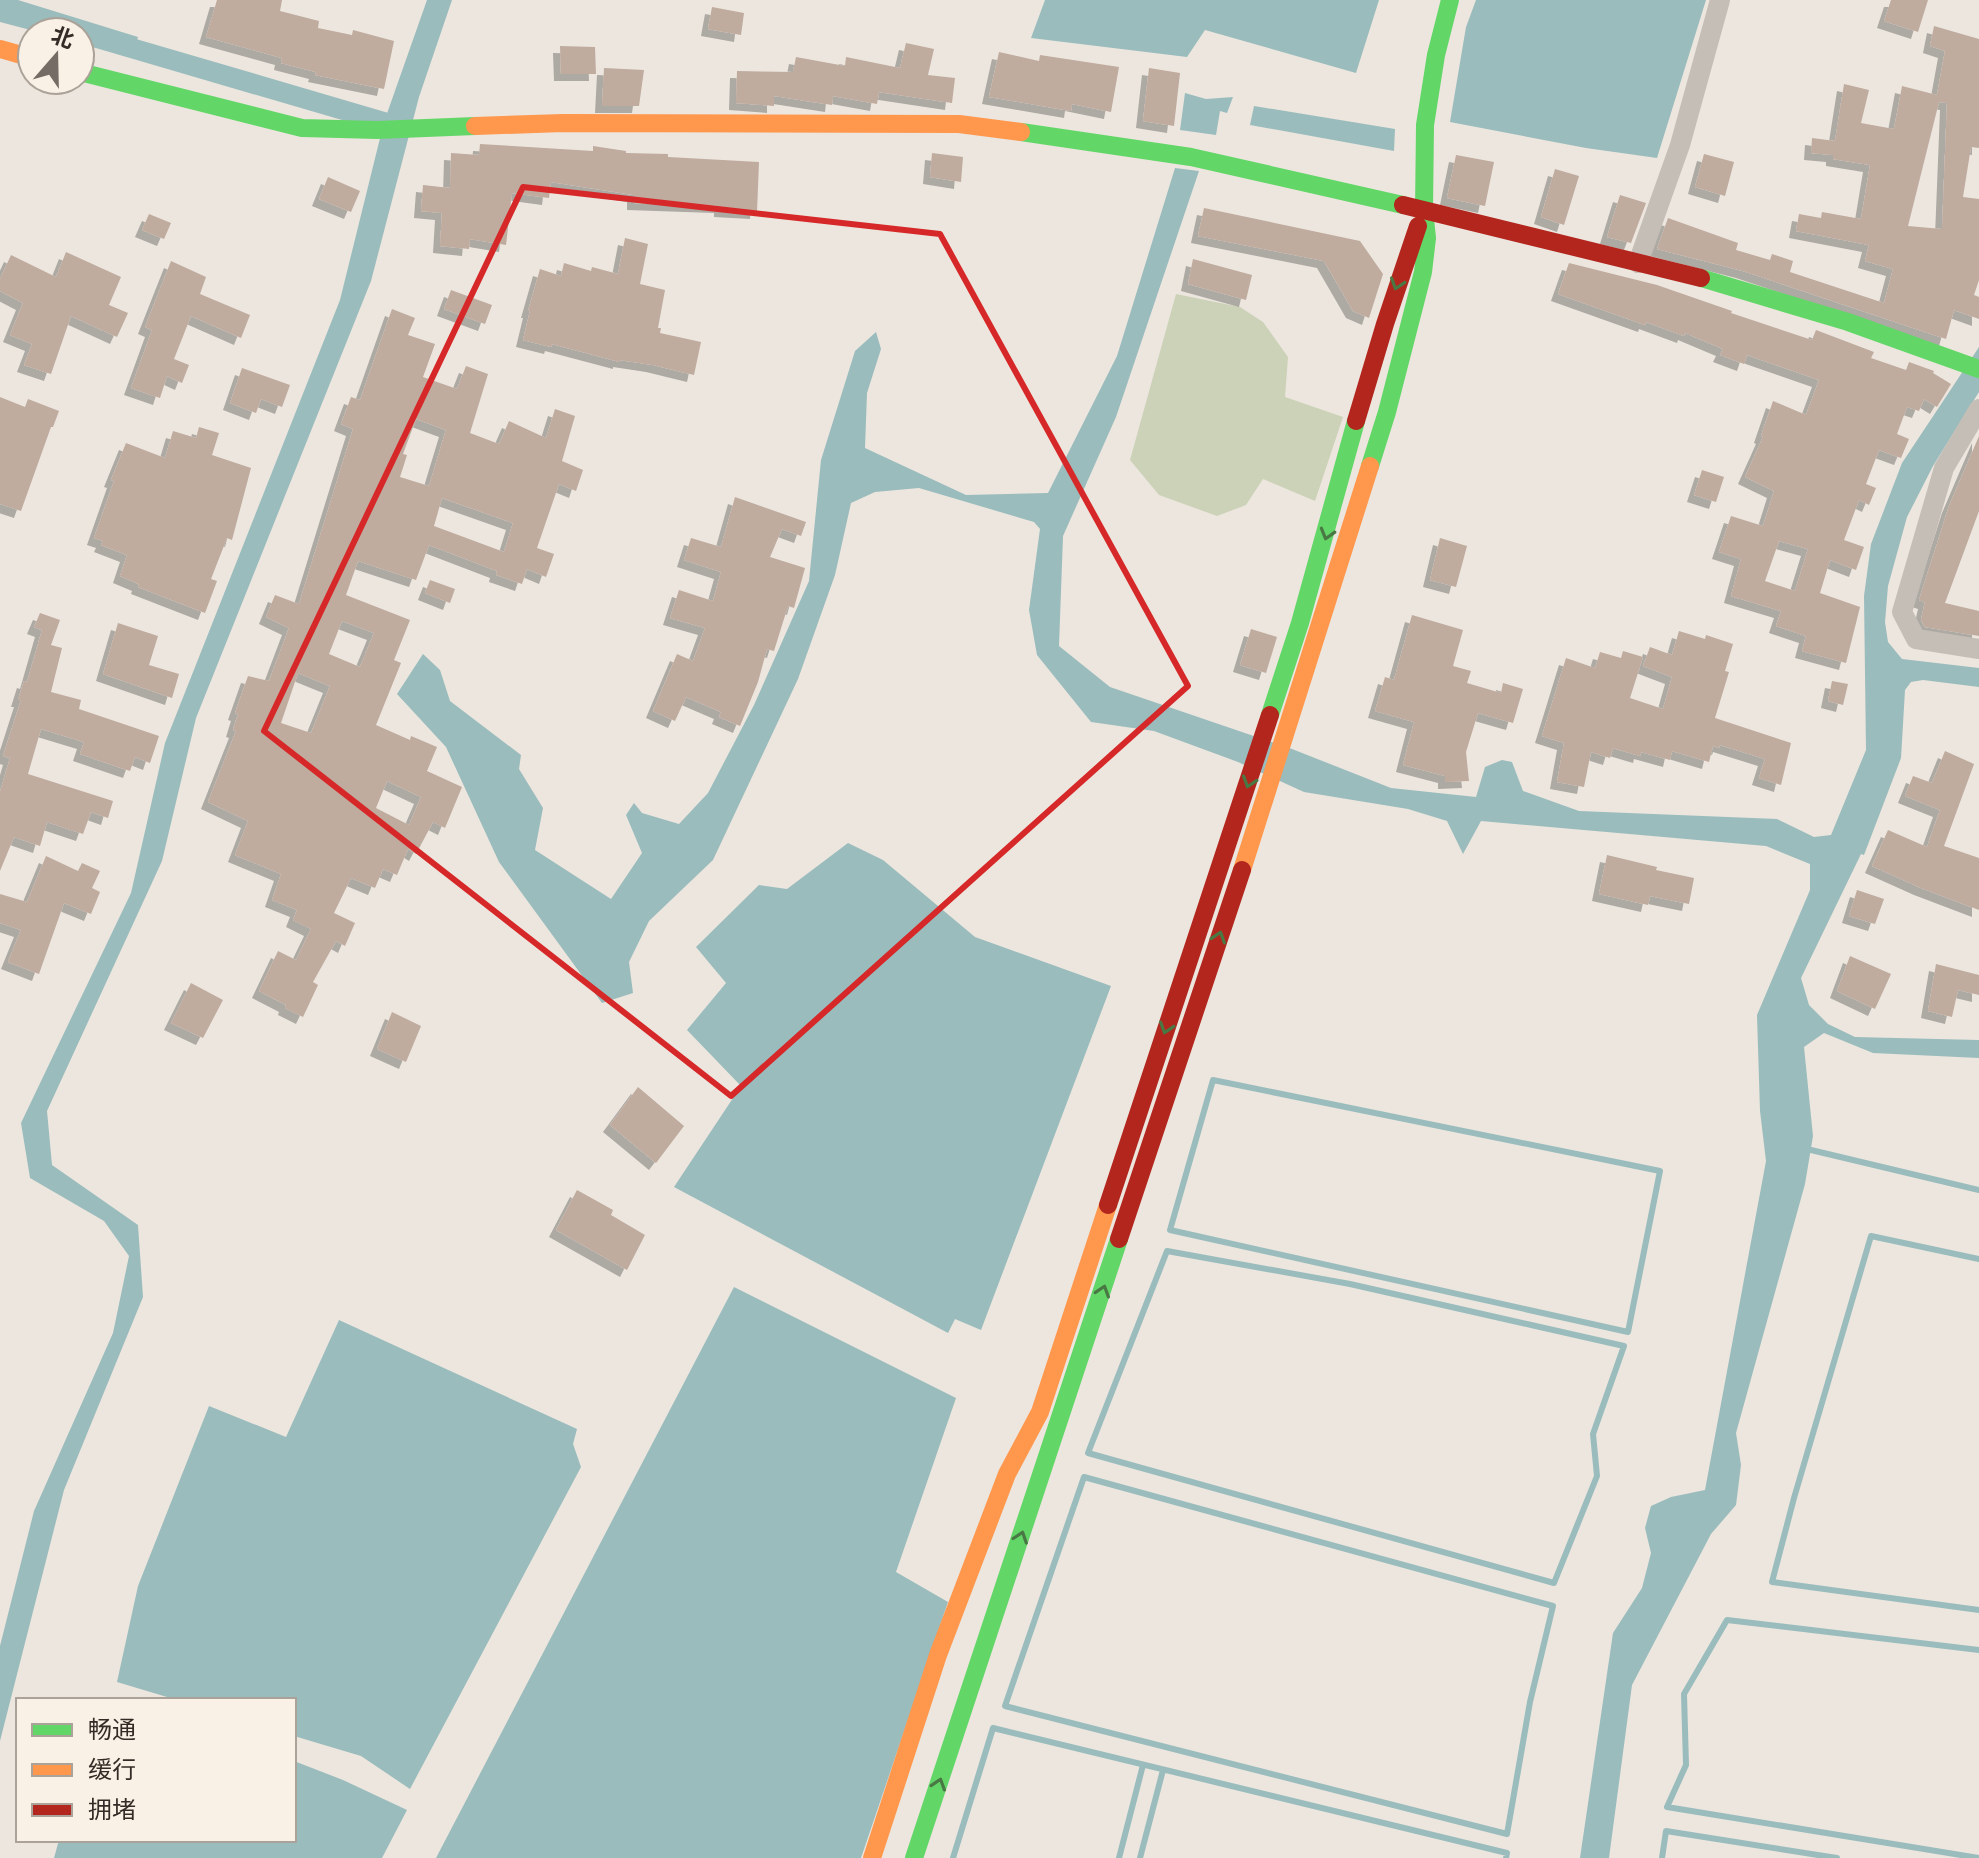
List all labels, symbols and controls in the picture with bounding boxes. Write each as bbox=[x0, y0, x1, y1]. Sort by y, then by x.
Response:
north arrow bbox=[16, 16, 96, 96]
text: 北 bbox=[48, 22, 77, 53]
one-way arrow bbox=[1390, 276, 1406, 290]
one-way arrow bbox=[1320, 526, 1336, 540]
one-way arrow bbox=[1242, 775, 1258, 788]
one-way arrow bbox=[1209, 931, 1225, 945]
one-way arrow bbox=[1159, 1021, 1175, 1035]
one-way arrow bbox=[1094, 1284, 1110, 1298]
one-way arrow bbox=[1011, 1531, 1027, 1545]
legend bbox=[16, 1698, 296, 1842]
text: 畅通 bbox=[88, 1716, 136, 1744]
text: 缓行 bbox=[88, 1756, 136, 1784]
one-way arrow bbox=[929, 1778, 945, 1792]
text: 拥堵 bbox=[88, 1796, 136, 1824]

